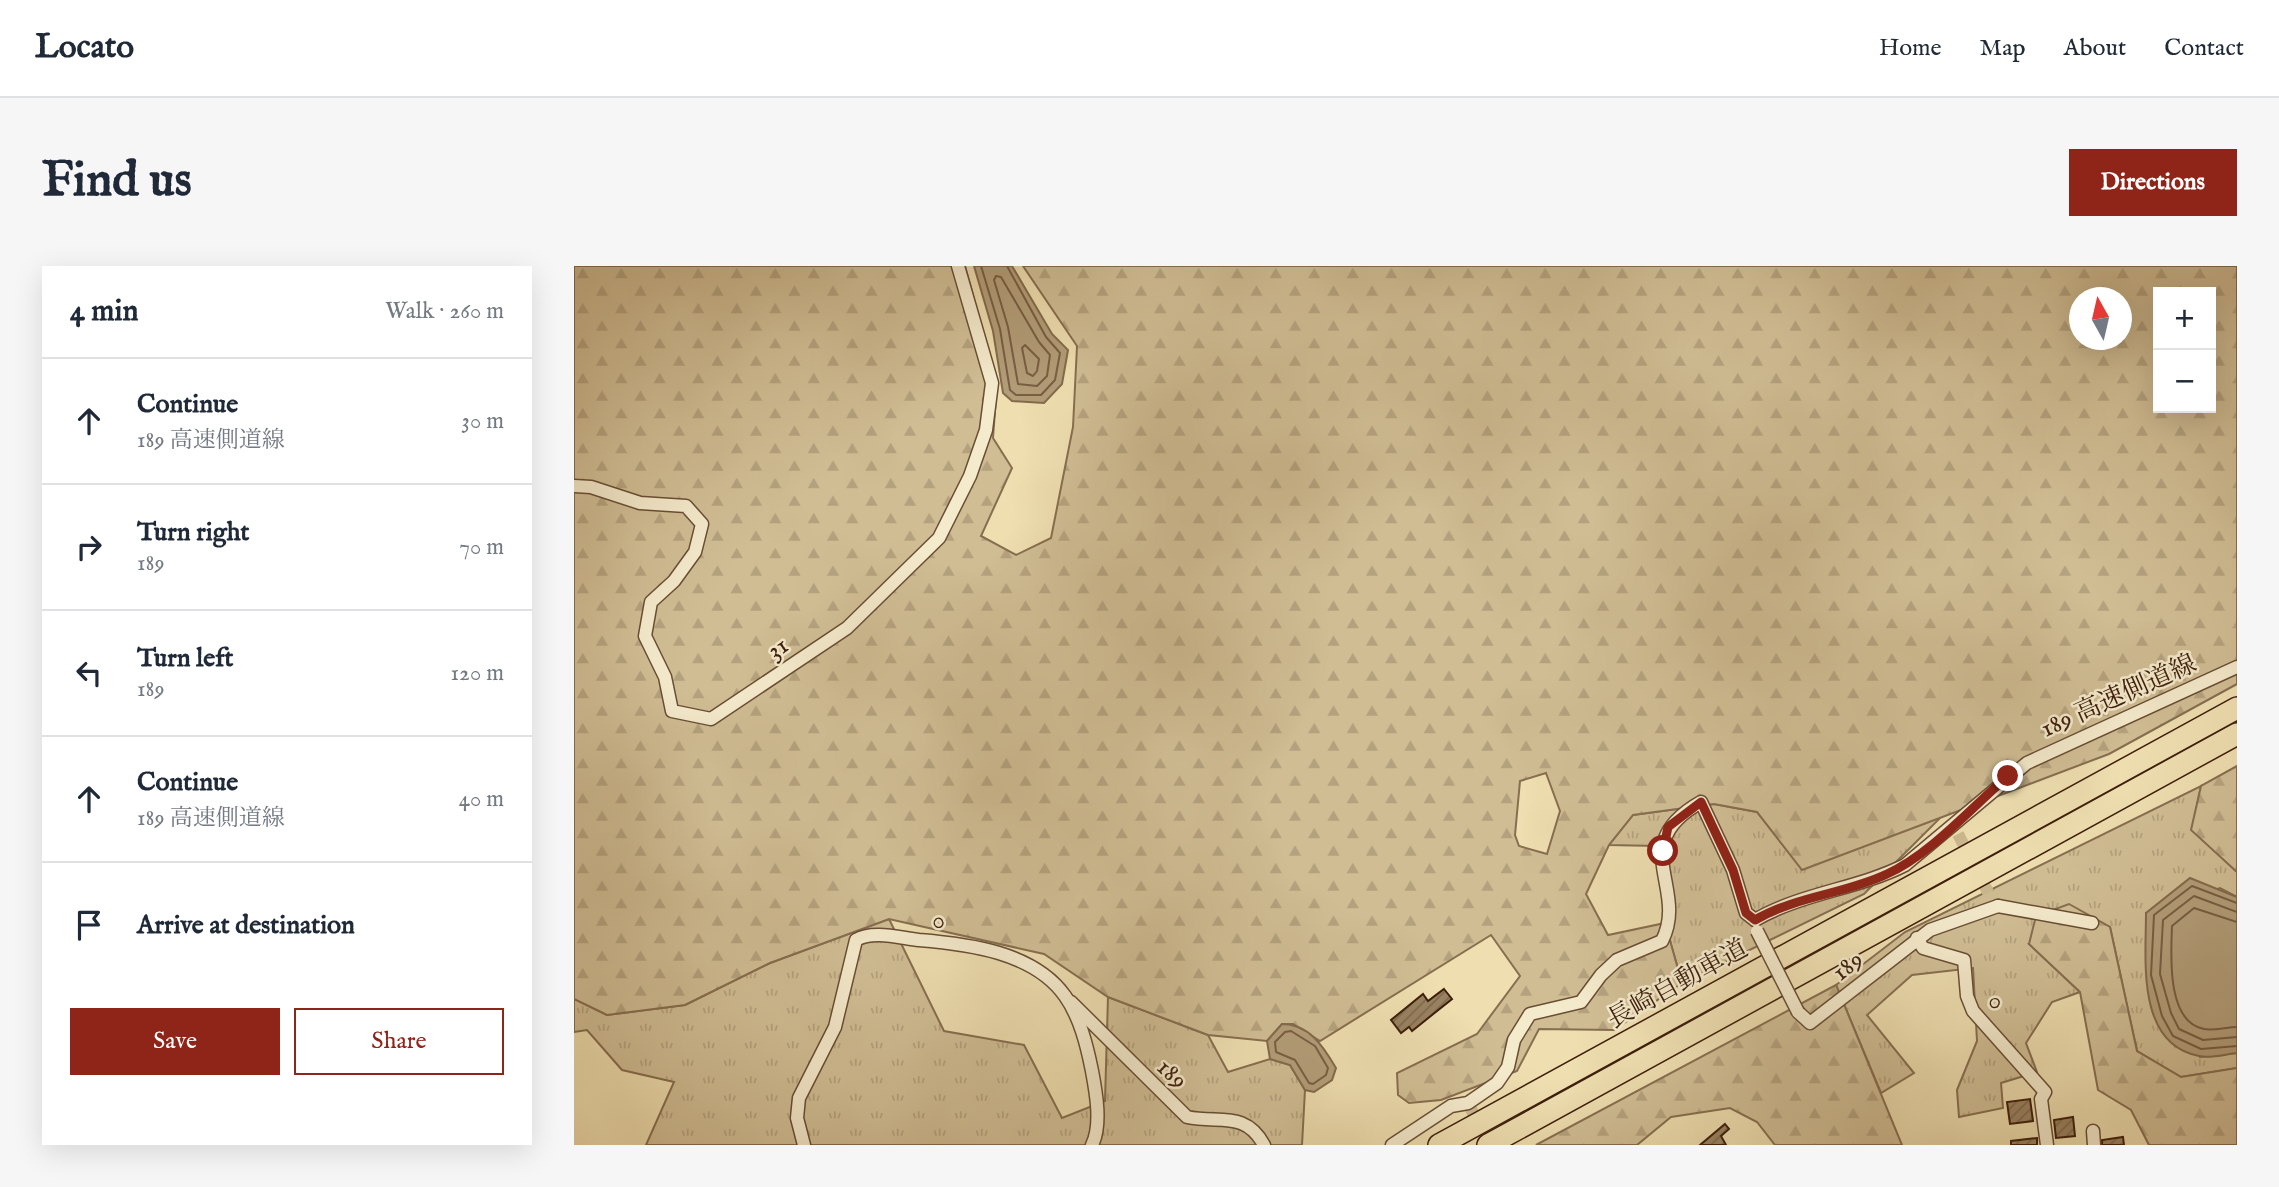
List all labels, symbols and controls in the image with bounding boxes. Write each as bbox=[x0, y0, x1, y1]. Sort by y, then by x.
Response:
text: Locato bbox=[35, 27, 134, 69]
text: Home bbox=[1879, 33, 1942, 64]
text: Map bbox=[1980, 33, 2026, 64]
text: About bbox=[2064, 33, 2126, 64]
text: Contact bbox=[2164, 33, 2244, 64]
button: Directions bbox=[2069, 149, 2237, 216]
text: Find us bbox=[42, 151, 192, 213]
north arrow bbox=[2069, 287, 2132, 350]
map controls bbox=[2153, 287, 2216, 413]
button: + bbox=[2153, 287, 2216, 350]
text: 4 min bbox=[70, 293, 138, 331]
text: Walk · 260 m bbox=[385, 297, 504, 326]
button: − bbox=[2153, 350, 2216, 413]
text: Continue bbox=[137, 388, 238, 421]
icon: ahead bbox=[70, 402, 108, 440]
text: 30 m bbox=[461, 407, 504, 436]
text: 189 高速側道線 bbox=[137, 426, 285, 455]
text: Turn right bbox=[137, 516, 250, 549]
icon: right bbox=[70, 528, 108, 566]
text: 70 m bbox=[459, 533, 504, 562]
text: 189 bbox=[137, 549, 165, 578]
street label: 31 bbox=[761, 629, 795, 667]
text: Turn left bbox=[137, 642, 234, 675]
street label: 189 高速側道線 bbox=[2036, 647, 2202, 745]
icon: left bbox=[70, 654, 108, 692]
text: 120 m bbox=[451, 659, 504, 688]
text: 189 bbox=[137, 675, 165, 704]
route end bbox=[1992, 760, 2023, 791]
text: Continue bbox=[137, 766, 238, 799]
icon: ahead bbox=[70, 780, 108, 818]
text: 40 m bbox=[459, 785, 504, 814]
text: 189 高速側道線 bbox=[137, 804, 285, 833]
route start bbox=[1647, 835, 1678, 866]
street label: 0 bbox=[931, 903, 947, 938]
icon: arrive bbox=[70, 906, 108, 944]
text: Arrive at destination bbox=[137, 909, 355, 942]
street label: 長崎自動車道 bbox=[1602, 932, 1754, 1037]
street label: 189 bbox=[1825, 944, 1870, 989]
street label: 0 bbox=[1979, 987, 2014, 1016]
button: Save bbox=[70, 1008, 280, 1075]
button: Share bbox=[294, 1008, 504, 1075]
street label: 189 bbox=[1149, 1051, 1195, 1097]

